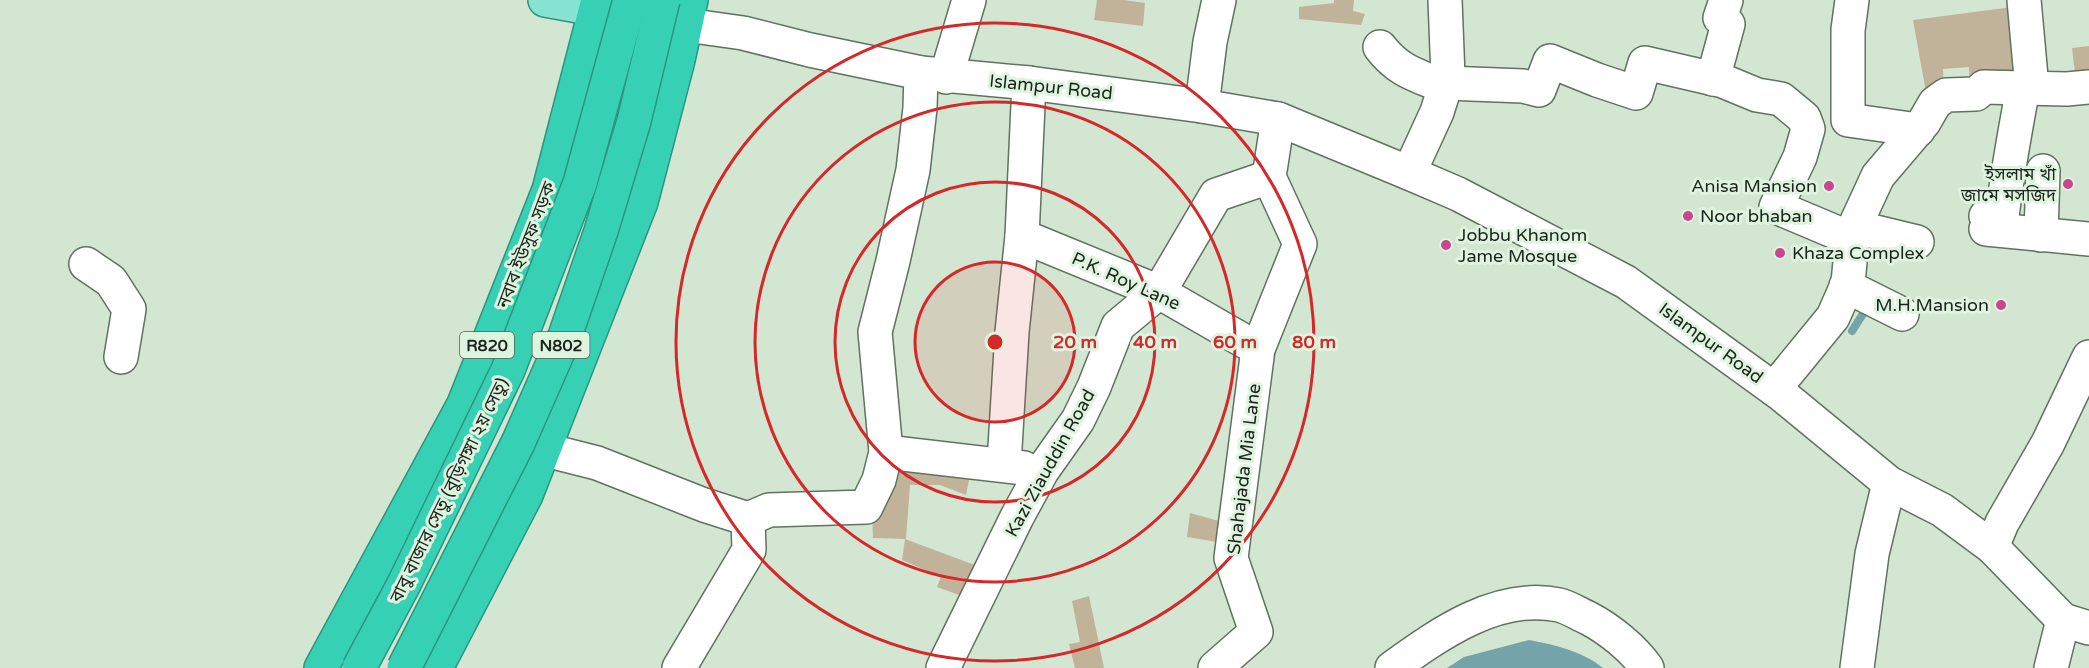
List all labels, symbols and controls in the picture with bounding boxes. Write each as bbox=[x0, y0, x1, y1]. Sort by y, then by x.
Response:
street label: Islampur Road bbox=[988, 70, 1114, 104]
place label: ইসলাম খাঁ জামে মসজিদ bbox=[1960, 163, 2057, 206]
place label: Anisa Mansion bbox=[1691, 175, 1817, 197]
marker: ইসলাম খাঁ জামে মসজিদ bbox=[2061, 177, 2075, 191]
street label: নবাব ইউসুফ সড়ক bbox=[491, 178, 560, 312]
marker: Anisa Mansion bbox=[1822, 179, 1836, 193]
place label: Noor bhaban bbox=[1700, 205, 1813, 227]
marker: Noor bhaban bbox=[1681, 209, 1695, 223]
place label: Jobbu Khanom Jame Mosque bbox=[1458, 224, 1587, 267]
marker: Jobbu Khanom Jame Mosque bbox=[1439, 238, 1453, 252]
place label: Khaza Complex bbox=[1792, 242, 1924, 264]
marker: Khaza Complex bbox=[1773, 246, 1787, 260]
street label: P.K. Roy Lane bbox=[1068, 247, 1184, 315]
place label: M.H.Mansion bbox=[1875, 294, 1989, 316]
street label: Islampur Road bbox=[1654, 298, 1768, 388]
marker: M.H.Mansion bbox=[1994, 298, 2008, 312]
text: 20 m bbox=[1053, 331, 1097, 353]
text: 40 m bbox=[1133, 331, 1177, 353]
text: 60 m bbox=[1213, 331, 1257, 353]
text: 80 m bbox=[1292, 331, 1336, 353]
road number: R820 bbox=[460, 332, 514, 358]
road number: N802 bbox=[532, 332, 590, 358]
centre of rings bbox=[985, 332, 1005, 352]
street label: বাবু বাজার সেতু (বুড়িগঙ্গা ২য় সেতু) bbox=[384, 374, 513, 607]
street label: Shahajada Mia Lane bbox=[1223, 382, 1265, 556]
street label: Kazi Ziauddin Road bbox=[1000, 385, 1100, 541]

